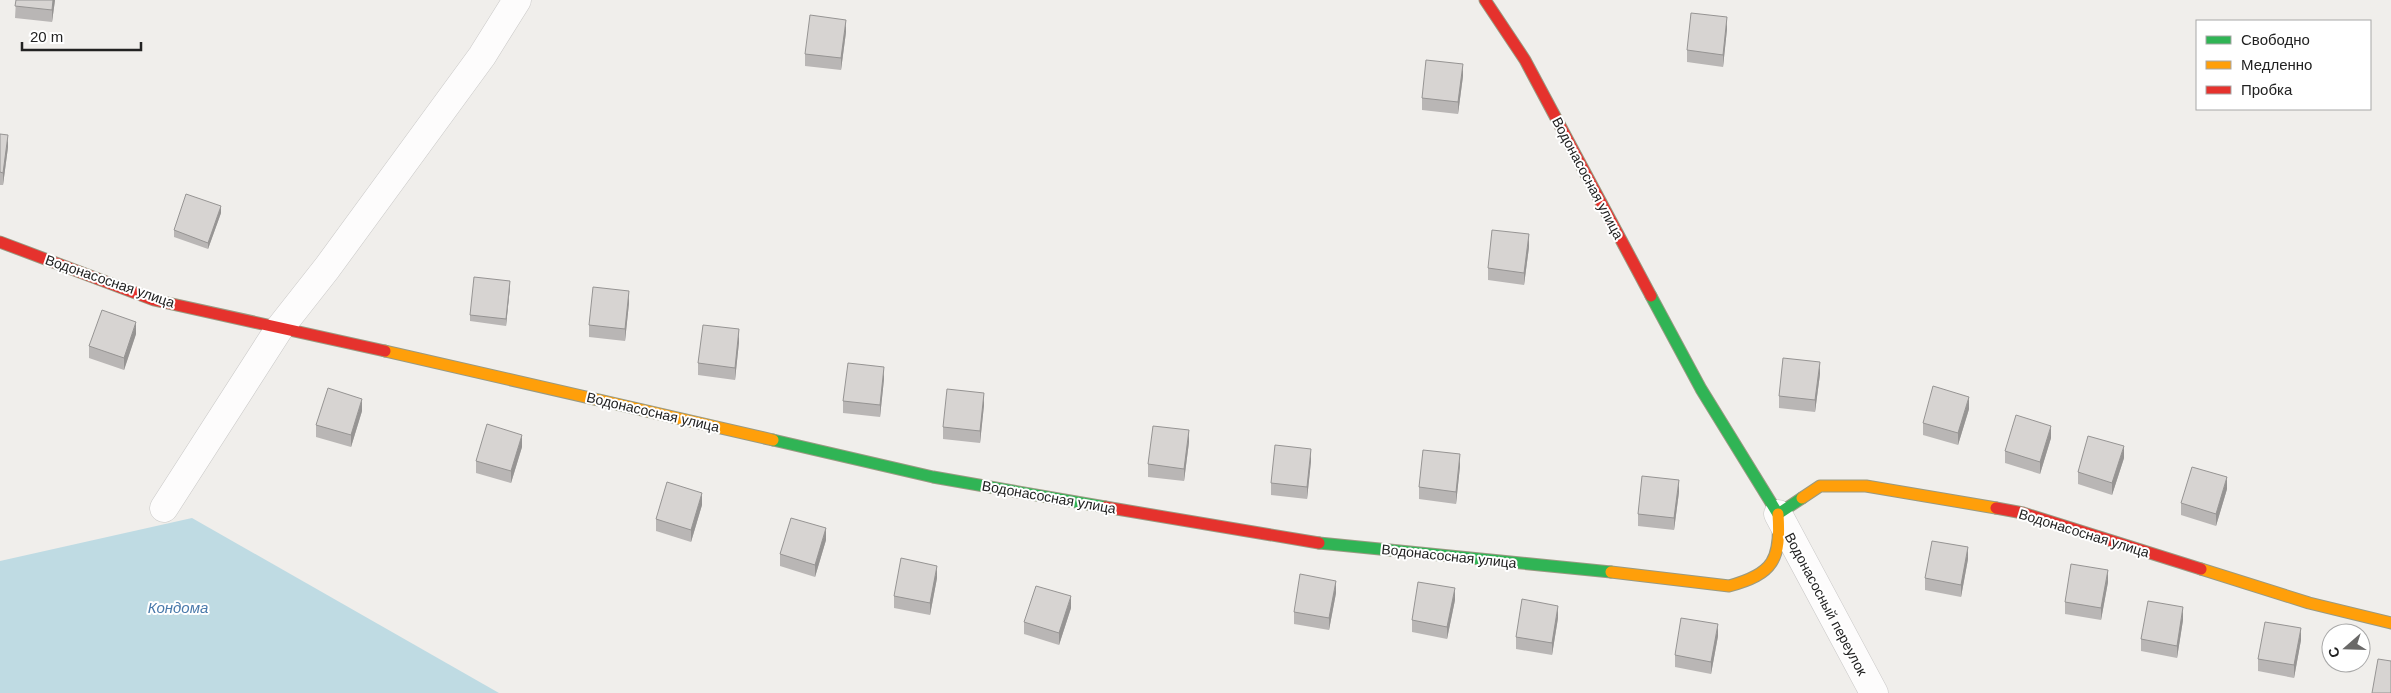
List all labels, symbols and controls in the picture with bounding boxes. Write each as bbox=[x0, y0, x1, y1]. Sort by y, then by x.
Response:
scale bar bbox=[22, 20, 141, 52]
legend bbox=[2196, 20, 2371, 110]
text: 20 m bbox=[30, 28, 63, 45]
text: Свободно bbox=[2241, 31, 2310, 48]
text: Медленно bbox=[2241, 56, 2312, 73]
text: Пробка bbox=[2241, 81, 2293, 98]
street label: Водонасосная улица bbox=[1549, 114, 1627, 242]
street label: Водонасосная улица bbox=[43, 251, 177, 311]
street label: Водонасосная улица bbox=[585, 389, 721, 435]
street label: Водонасосная улица bbox=[981, 477, 1117, 517]
street label: Водонасосная улица bbox=[2017, 506, 2151, 561]
street label: Водонасосный переулок bbox=[1782, 530, 1871, 679]
street label: Водонасосная улица bbox=[1381, 541, 1518, 571]
water label: Кондома bbox=[148, 599, 208, 616]
north arrow bbox=[2321, 623, 2371, 673]
text: С bbox=[2325, 645, 2343, 660]

